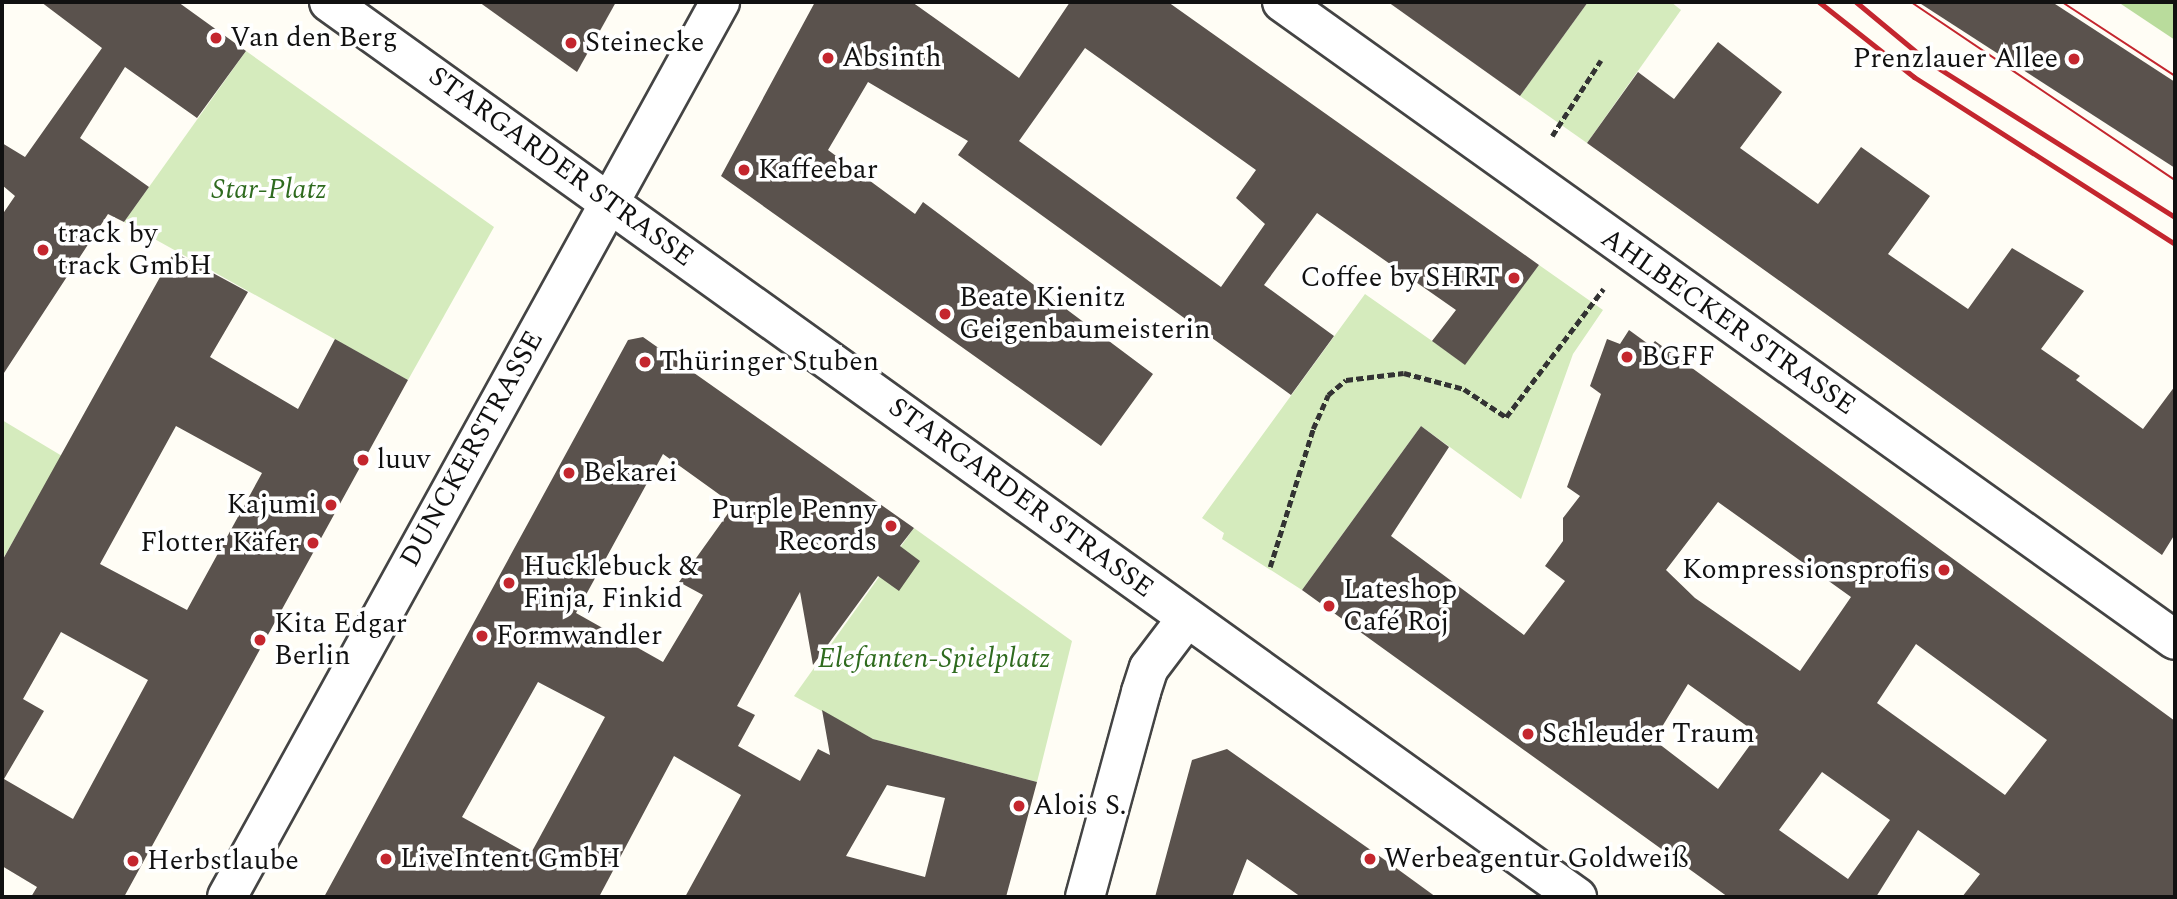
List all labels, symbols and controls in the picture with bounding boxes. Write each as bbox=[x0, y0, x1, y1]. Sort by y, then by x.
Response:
place label: Van den Berg bbox=[230, 21, 397, 55]
place label: Steinecke bbox=[585, 26, 704, 60]
marker: Van den Berg bbox=[208, 30, 224, 46]
marker: Steinecke bbox=[563, 35, 579, 51]
place label: Absinth bbox=[842, 41, 941, 75]
place label: Prenzlauer Allee bbox=[1853, 42, 2058, 76]
marker: Prenzlauer Allee bbox=[2064, 49, 2084, 69]
marker: Absinth bbox=[820, 50, 836, 66]
street label: STARGARDER STRASSE bbox=[422, 59, 700, 275]
place label: Kaffeebar bbox=[758, 153, 878, 187]
marker: Kaffeebar bbox=[736, 162, 752, 178]
park label: Star-Platz bbox=[212, 173, 326, 207]
place label: track by track GmbH bbox=[57, 217, 212, 283]
street label: AHLBECKER STRASSE bbox=[1594, 221, 1862, 423]
marker: track by track GmbH bbox=[35, 242, 51, 258]
place label: Coffee by SHRT bbox=[1301, 261, 1500, 295]
marker: Coffee by SHRT bbox=[1506, 270, 1522, 286]
place label: Beate Kienitz Geigenbaumeisterin bbox=[959, 281, 1210, 347]
marker: Beate Kienitz Geigenbaumeisterin bbox=[937, 306, 953, 322]
street label: DUNCKERSTRASSE bbox=[393, 325, 551, 573]
place label: BGFF bbox=[1641, 340, 1715, 374]
place label: Thüringer Stuben bbox=[659, 345, 879, 379]
marker: BGFF bbox=[1619, 349, 1635, 365]
marker: Thüringer Stuben bbox=[637, 354, 653, 370]
street label: STARGARDER STRASSE bbox=[882, 390, 1160, 606]
place label: luuv bbox=[377, 443, 430, 477]
marker: luuv bbox=[355, 452, 371, 468]
place label: Bekarei bbox=[583, 456, 678, 490]
marker: Bekarei bbox=[561, 465, 577, 481]
place label: Kajumi bbox=[227, 488, 317, 522]
place label: Purple Penny Records bbox=[711, 493, 877, 559]
marker: Kajumi bbox=[323, 497, 339, 513]
marker: Purple Penny Records bbox=[883, 518, 899, 534]
place label: Flotter Käfer bbox=[140, 526, 299, 560]
marker: Flotter Käfer bbox=[305, 535, 321, 551]
place label: Hucklebuck & Finja, Finkid bbox=[523, 550, 699, 616]
place label: Kompressionsprofis bbox=[1682, 553, 1930, 587]
marker: Kompressionsprofis bbox=[1936, 562, 1952, 578]
place label: Lateshop Café Roj bbox=[1343, 573, 1457, 639]
marker: Hucklebuck & Finja, Finkid bbox=[501, 575, 517, 591]
marker: Lateshop Café Roj bbox=[1321, 598, 1337, 614]
place label: Kita Edgar Berlin bbox=[274, 607, 407, 673]
place label: Formwandler bbox=[496, 619, 662, 653]
marker: Formwandler bbox=[474, 628, 490, 644]
marker: Kita Edgar Berlin bbox=[252, 632, 268, 648]
park label: Elefanten-Spielplatz bbox=[818, 642, 1050, 676]
place label: Schleuder Traum bbox=[1542, 717, 1755, 751]
marker: Schleuder Traum bbox=[1520, 726, 1536, 742]
place label: Alois S. bbox=[1033, 789, 1127, 823]
marker: Alois S. bbox=[1011, 798, 1027, 814]
place label: LiveIntent GmbH bbox=[400, 842, 621, 876]
place label: Werbeagentur Goldweiß bbox=[1384, 842, 1688, 876]
place label: Herbstlaube bbox=[147, 844, 299, 878]
marker: LiveIntent GmbH bbox=[378, 851, 394, 867]
marker: Werbeagentur Goldweiß bbox=[1362, 851, 1378, 867]
marker: Herbstlaube bbox=[125, 853, 141, 869]

